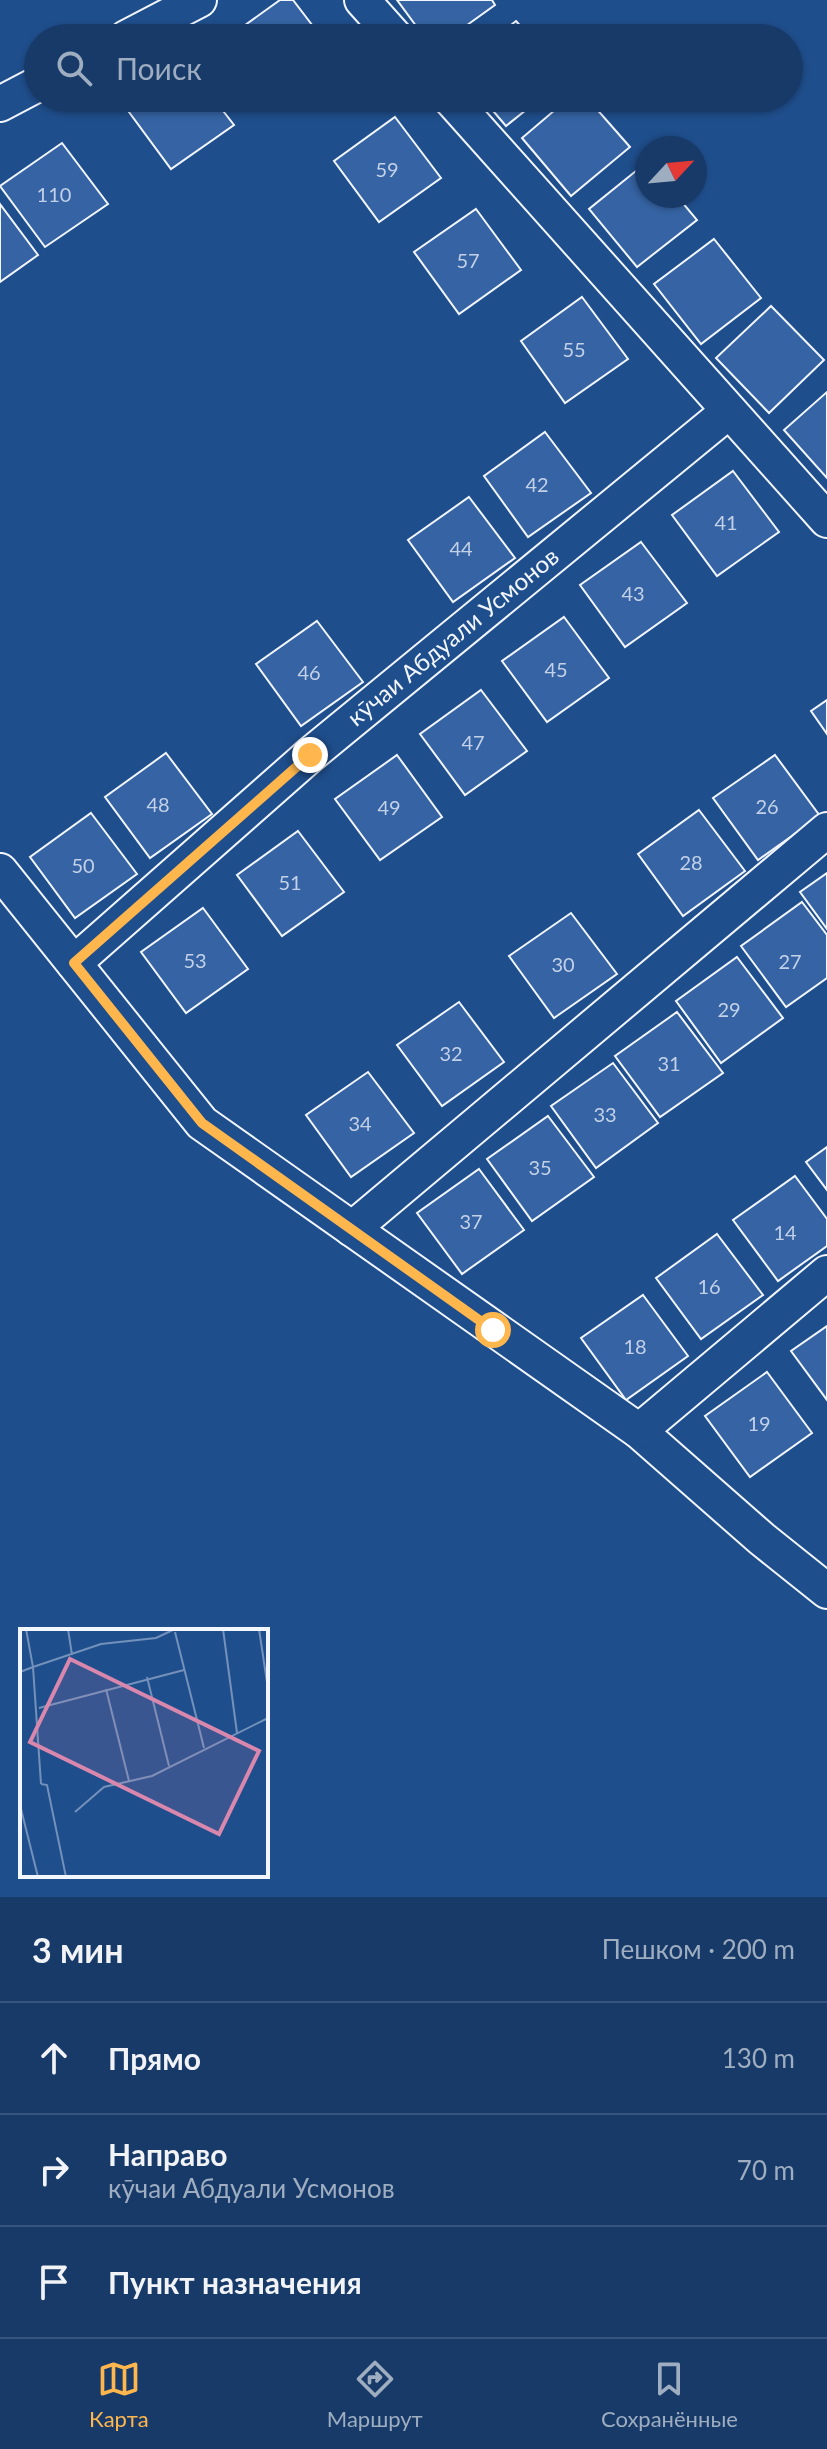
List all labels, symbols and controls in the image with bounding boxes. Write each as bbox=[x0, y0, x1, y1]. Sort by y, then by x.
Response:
search box bbox=[24, 24, 803, 112]
icon: search bbox=[52, 46, 96, 90]
text: Поиск bbox=[116, 50, 202, 86]
north arrow bbox=[635, 136, 707, 208]
house number: 59 bbox=[375, 157, 399, 181]
house number: 110 bbox=[37, 182, 71, 206]
house number: 57 bbox=[456, 248, 480, 272]
house number: 55 bbox=[562, 337, 586, 361]
house number: 42 bbox=[525, 472, 549, 496]
house number: 41 bbox=[714, 510, 738, 534]
house number: 44 bbox=[449, 536, 473, 560]
street label: кӯчаи Абдуали Усмонов bbox=[341, 541, 564, 731]
house number: 43 bbox=[621, 581, 645, 605]
house number: 45 bbox=[544, 657, 568, 681]
house number: 46 bbox=[297, 660, 321, 684]
house number: 47 bbox=[461, 730, 485, 754]
route end bbox=[292, 737, 328, 773]
house number: 48 bbox=[146, 792, 170, 816]
house number: 26 bbox=[755, 794, 779, 818]
house number: 49 bbox=[377, 795, 401, 819]
house number: 28 bbox=[679, 850, 703, 874]
house number: 50 bbox=[71, 853, 95, 877]
house number: 51 bbox=[278, 870, 302, 894]
house number: 53 bbox=[183, 948, 207, 972]
house number: 27 bbox=[778, 949, 802, 973]
house number: 30 bbox=[551, 952, 575, 976]
house number: 29 bbox=[717, 997, 741, 1021]
house number: 32 bbox=[439, 1041, 463, 1065]
house number: 31 bbox=[657, 1051, 681, 1075]
house number: 33 bbox=[593, 1102, 617, 1126]
house number: 34 bbox=[348, 1111, 372, 1135]
house number: 35 bbox=[528, 1155, 552, 1179]
house number: 37 bbox=[459, 1209, 483, 1233]
house number: 14 bbox=[773, 1220, 797, 1244]
house number: 16 bbox=[697, 1274, 721, 1298]
route start bbox=[475, 1312, 511, 1348]
house number: 18 bbox=[623, 1334, 647, 1358]
house number: 19 bbox=[747, 1411, 771, 1435]
inset map bbox=[20, 1629, 268, 1877]
text: 3 мин bbox=[32, 1929, 124, 1970]
text: Пешком · 200 m bbox=[602, 1933, 795, 1965]
icon: ahead bbox=[32, 2036, 76, 2080]
text: Прямо bbox=[108, 2040, 201, 2076]
text: 130 m bbox=[722, 2042, 795, 2074]
text: Направо bbox=[108, 2136, 228, 2172]
icon: right bbox=[32, 2148, 76, 2192]
text: 70 m bbox=[737, 2154, 795, 2186]
text: кӯчаи Абдуали Усмонов bbox=[108, 2172, 395, 2204]
icon: arrive bbox=[32, 2260, 76, 2304]
text: Пункт назначения bbox=[108, 2264, 362, 2300]
tab: Карта bbox=[89, 2357, 149, 2432]
tab: Маршрут bbox=[327, 2357, 423, 2432]
tab: Сохранённые bbox=[601, 2357, 738, 2432]

